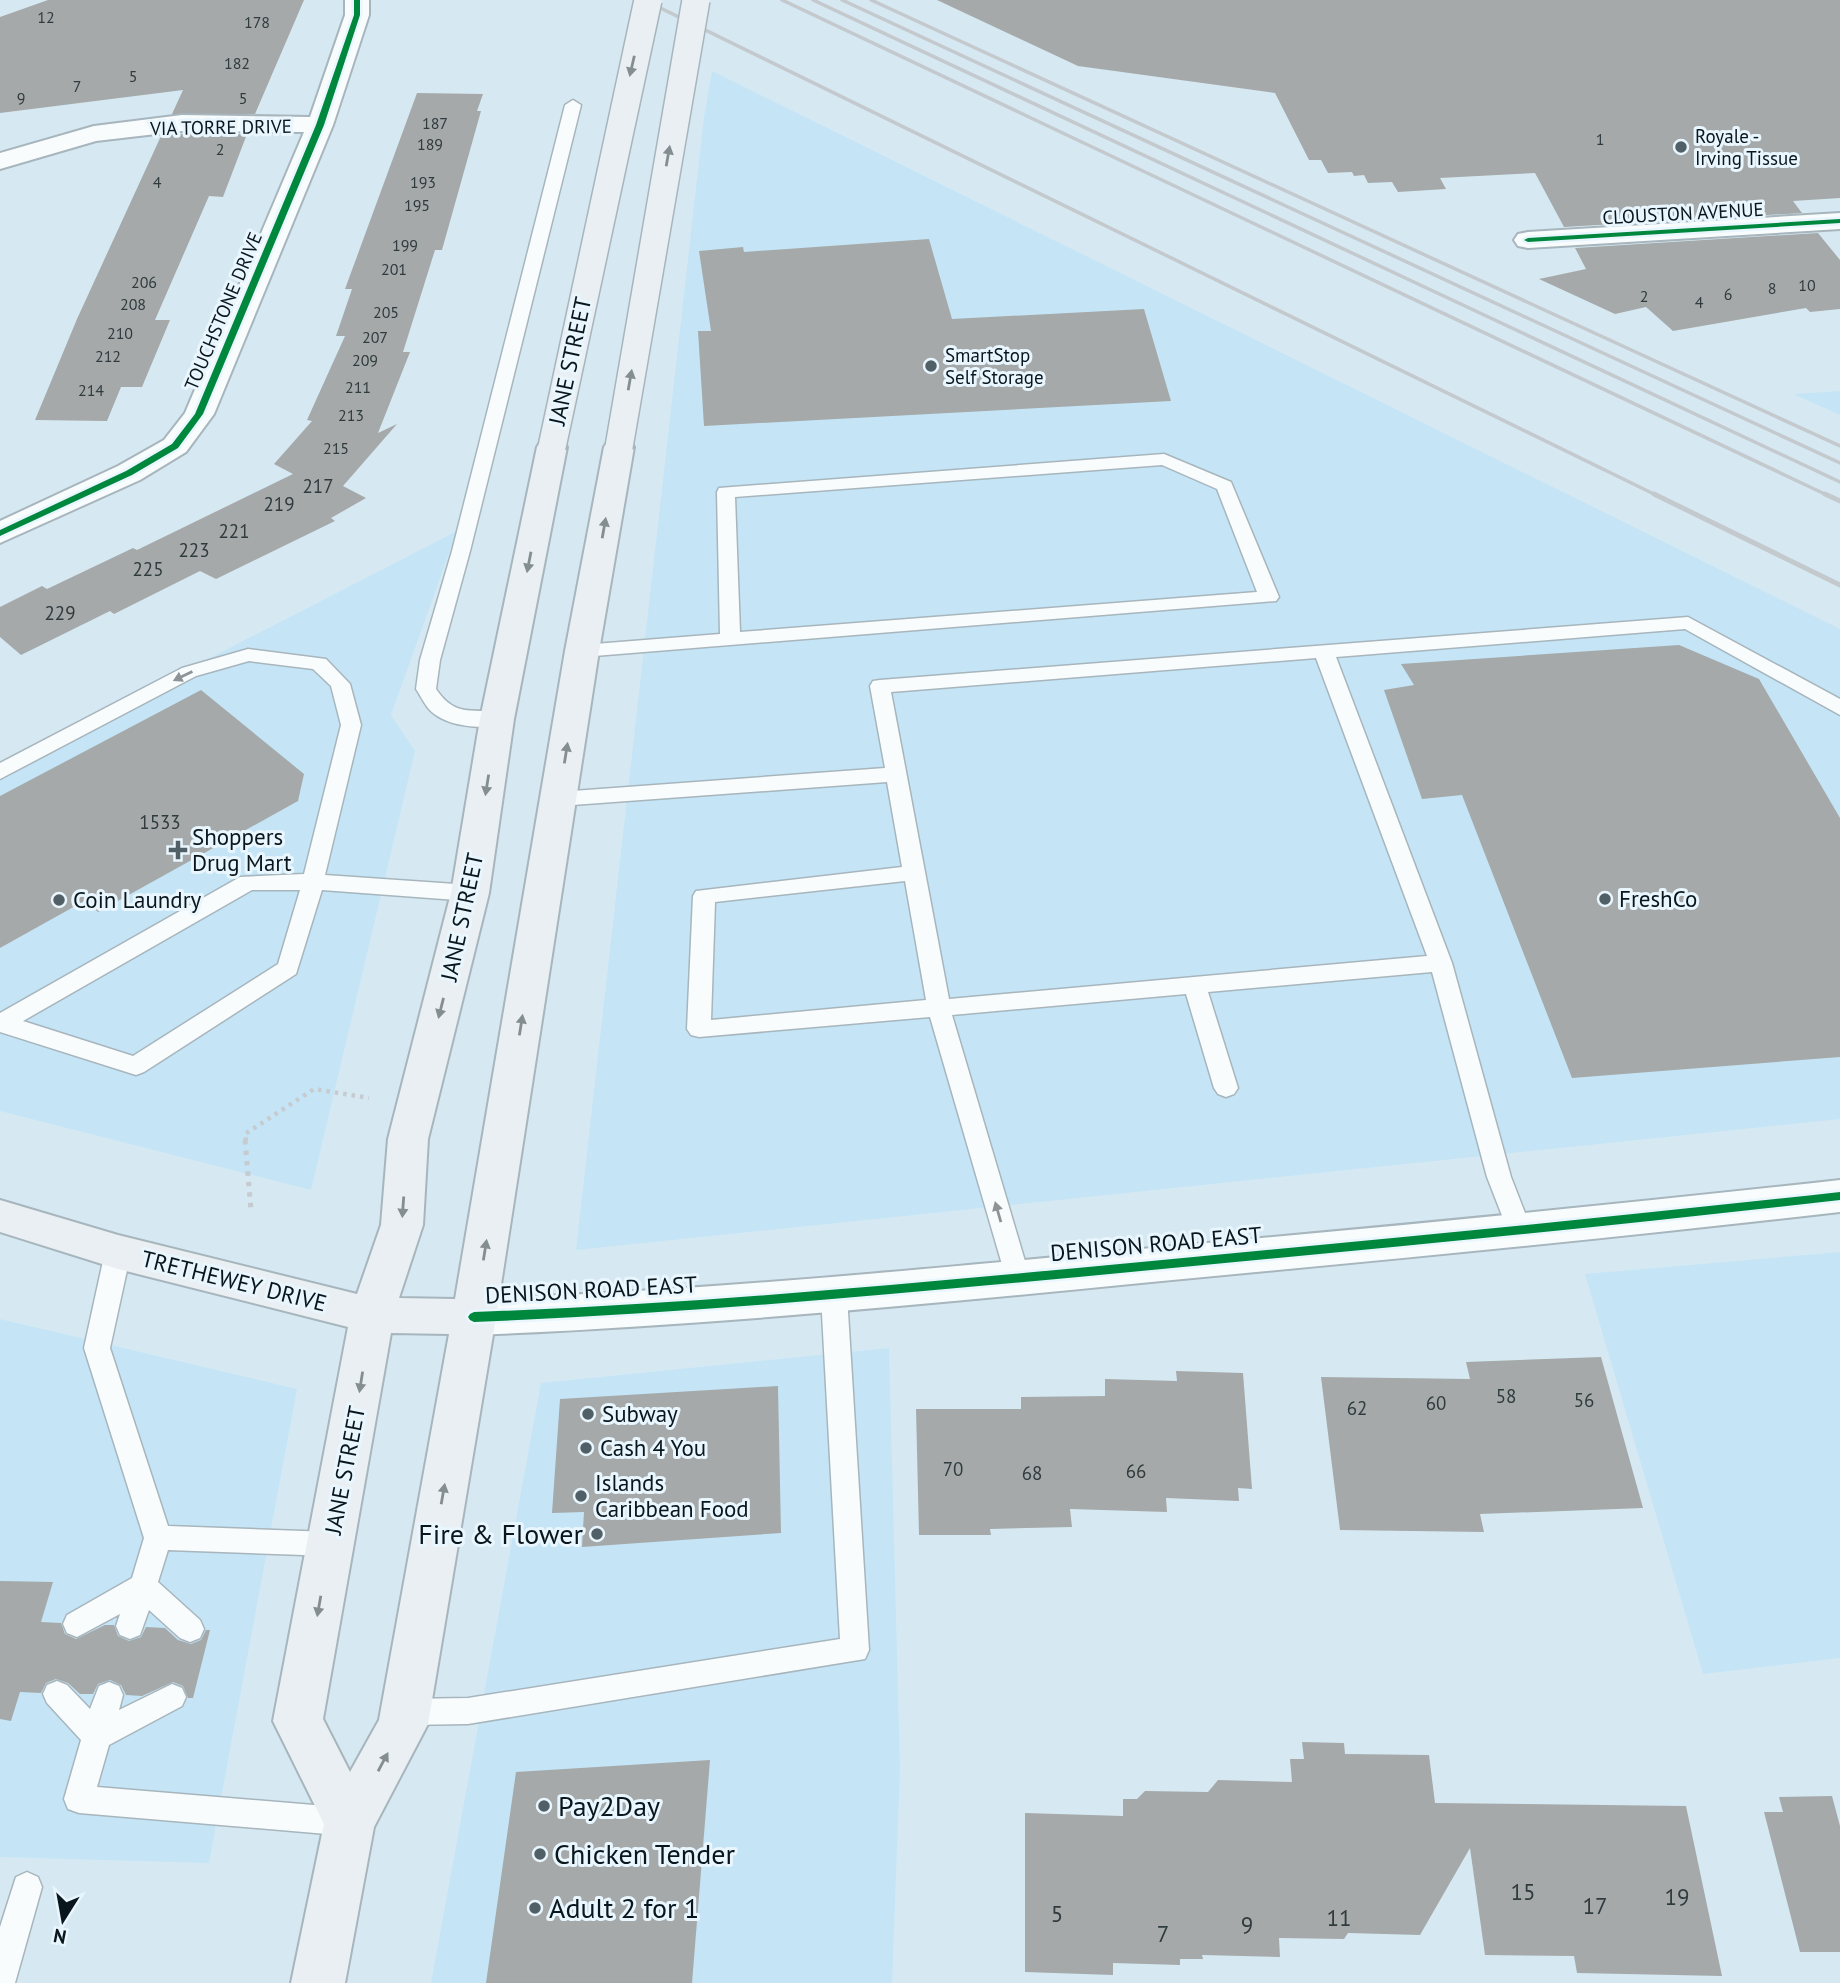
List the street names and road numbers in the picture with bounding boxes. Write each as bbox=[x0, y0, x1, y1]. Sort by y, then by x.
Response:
street label: VIA TORRE DRIVE bbox=[149, 114, 292, 140]
street label: CLOUSTON AVENUE bbox=[1602, 197, 1764, 229]
street label: TOUCHSTONE DRIVE bbox=[179, 228, 267, 394]
street label: JANE STREET bbox=[542, 294, 597, 429]
street label: JANE STREET bbox=[434, 850, 489, 985]
street label: DENISON ROAD EAST bbox=[1049, 1220, 1263, 1267]
street label: TRETHEWEY DRIVE bbox=[138, 1243, 330, 1318]
street label: DENISON ROAD EAST bbox=[484, 1269, 698, 1310]
street label: JANE STREET bbox=[318, 1403, 371, 1538]

